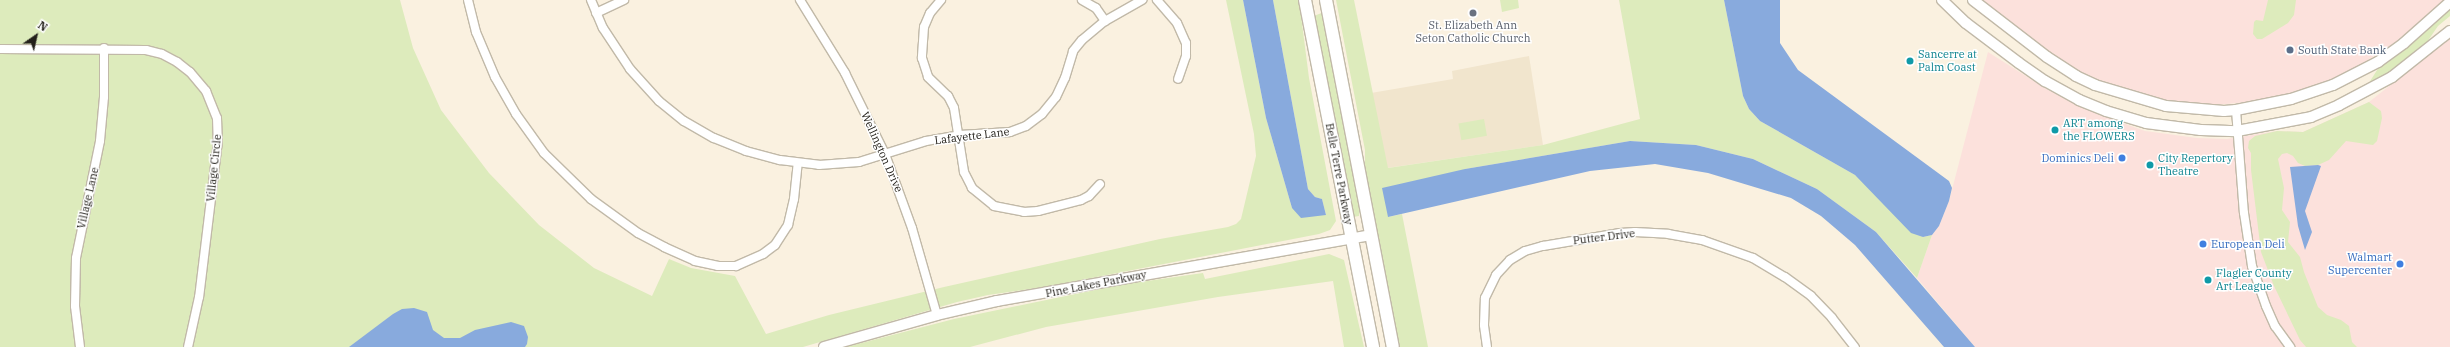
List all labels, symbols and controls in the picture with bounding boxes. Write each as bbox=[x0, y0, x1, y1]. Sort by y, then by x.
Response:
marker: St. Elizabeth Ann Seton Catholic Church bbox=[1468, 8, 1478, 18]
north arrow bbox=[16, 16, 56, 56]
text: N bbox=[35, 18, 50, 34]
place label: St. Elizabeth Ann Seton Catholic Church bbox=[1415, 19, 1531, 45]
place label: South State Bank bbox=[2298, 43, 2386, 57]
marker: South State Bank bbox=[2285, 45, 2295, 55]
place label: Sancerre at Palm Coast bbox=[1918, 48, 1977, 74]
marker: Sancerre at Palm Coast bbox=[1905, 56, 1915, 66]
street label: Wellington Drive bbox=[858, 110, 906, 194]
place label: ART among the FLOWERS bbox=[2063, 117, 2135, 143]
street label: Belle Terre Parkway bbox=[1323, 122, 1355, 226]
street label: Lafayette Lane bbox=[934, 125, 1010, 147]
marker: ART among the FLOWERS bbox=[2050, 125, 2060, 135]
street label: Village Circle bbox=[204, 134, 224, 202]
place label: Dominics Deli bbox=[2042, 151, 2114, 165]
place label: City Repertory Theatre bbox=[2158, 152, 2233, 178]
marker: Dominics Deli bbox=[2117, 153, 2127, 163]
marker: City Repertory Theatre bbox=[2145, 160, 2155, 170]
street label: Village Lane bbox=[74, 166, 102, 230]
street label: Putter Drive bbox=[1572, 227, 1636, 247]
place label: European Deli bbox=[2211, 237, 2285, 251]
marker: European Deli bbox=[2198, 239, 2208, 249]
place label: Walmart Supercenter bbox=[2328, 251, 2392, 277]
marker: Walmart Supercenter bbox=[2395, 259, 2405, 269]
place label: Flagler County Art League bbox=[2216, 267, 2292, 293]
street label: Pine Lakes Parkway bbox=[1044, 268, 1148, 300]
marker: Flagler County Art League bbox=[2203, 275, 2213, 285]

